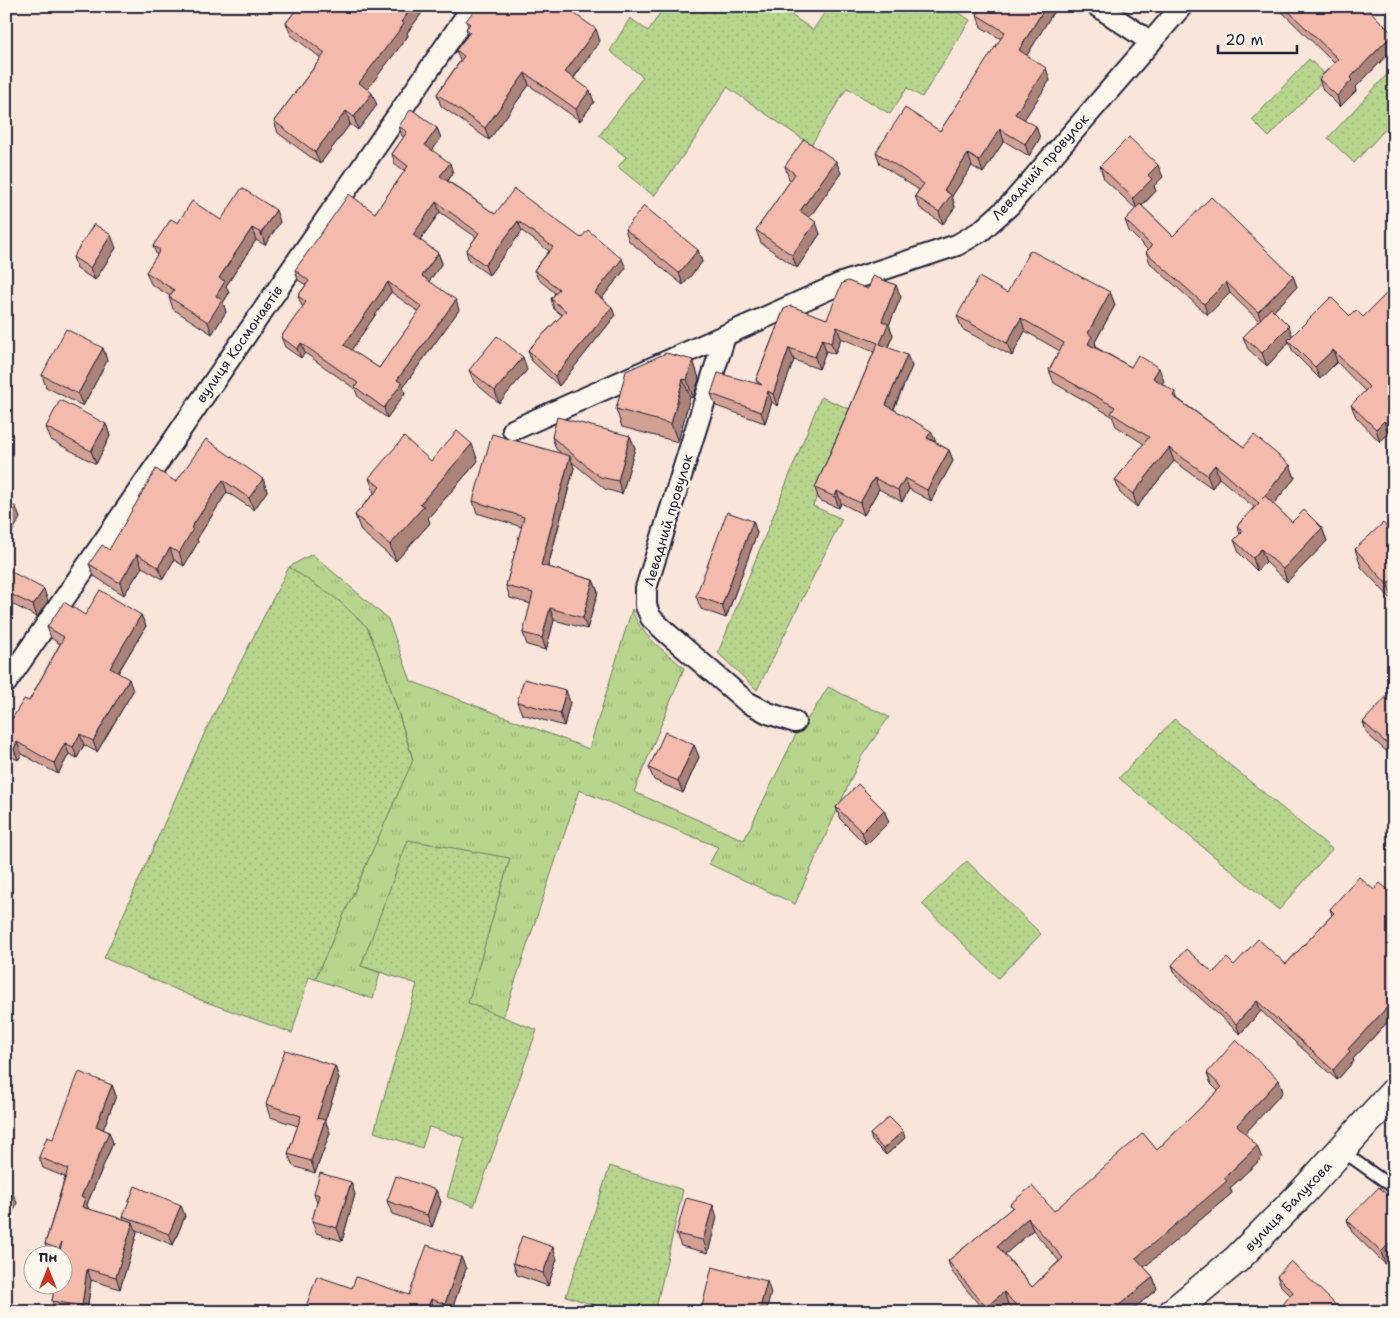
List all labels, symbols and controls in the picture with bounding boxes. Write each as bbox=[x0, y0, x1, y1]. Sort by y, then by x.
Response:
scale bar bbox=[1218, 22, 1296, 54]
text: 20 m bbox=[1225, 30, 1264, 50]
street label: Левадний провулок bbox=[987, 110, 1093, 224]
street label: вулиця Космонавтів bbox=[192, 282, 286, 406]
street label: Левадний провулок bbox=[639, 451, 697, 588]
street label: вулиця Балукова bbox=[1240, 1157, 1336, 1255]
north arrow bbox=[22, 1246, 72, 1296]
text: Пн bbox=[39, 1248, 57, 1266]

